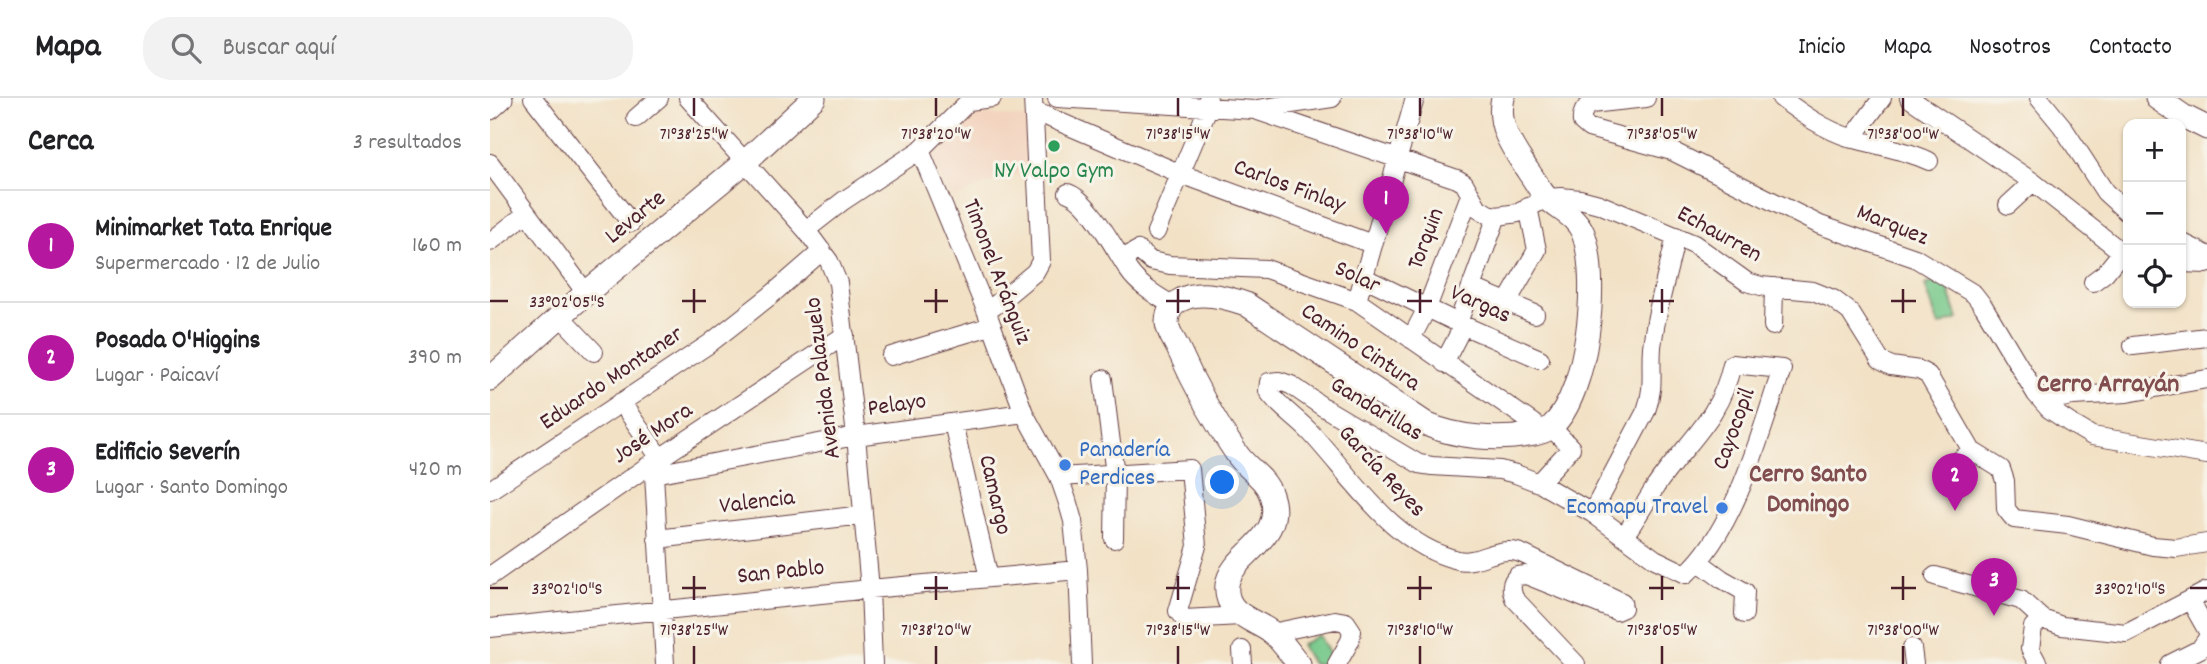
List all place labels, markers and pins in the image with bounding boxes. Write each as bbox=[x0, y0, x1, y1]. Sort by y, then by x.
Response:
marker: NY Valpo Gym bbox=[1046, 138, 1062, 154]
place label: NY Valpo Gym bbox=[994, 155, 1114, 189]
pin: 1 bbox=[1363, 176, 1409, 234]
place label: Panadería Perdices bbox=[1079, 434, 1171, 496]
pin: 2 bbox=[1932, 453, 1978, 511]
marker: Panadería Perdices bbox=[1057, 457, 1073, 473]
place label: Ecomapu Travel bbox=[1566, 491, 1708, 525]
marker: Ecomapu Travel bbox=[1714, 500, 1730, 516]
pin: 3 bbox=[1971, 558, 2017, 616]

